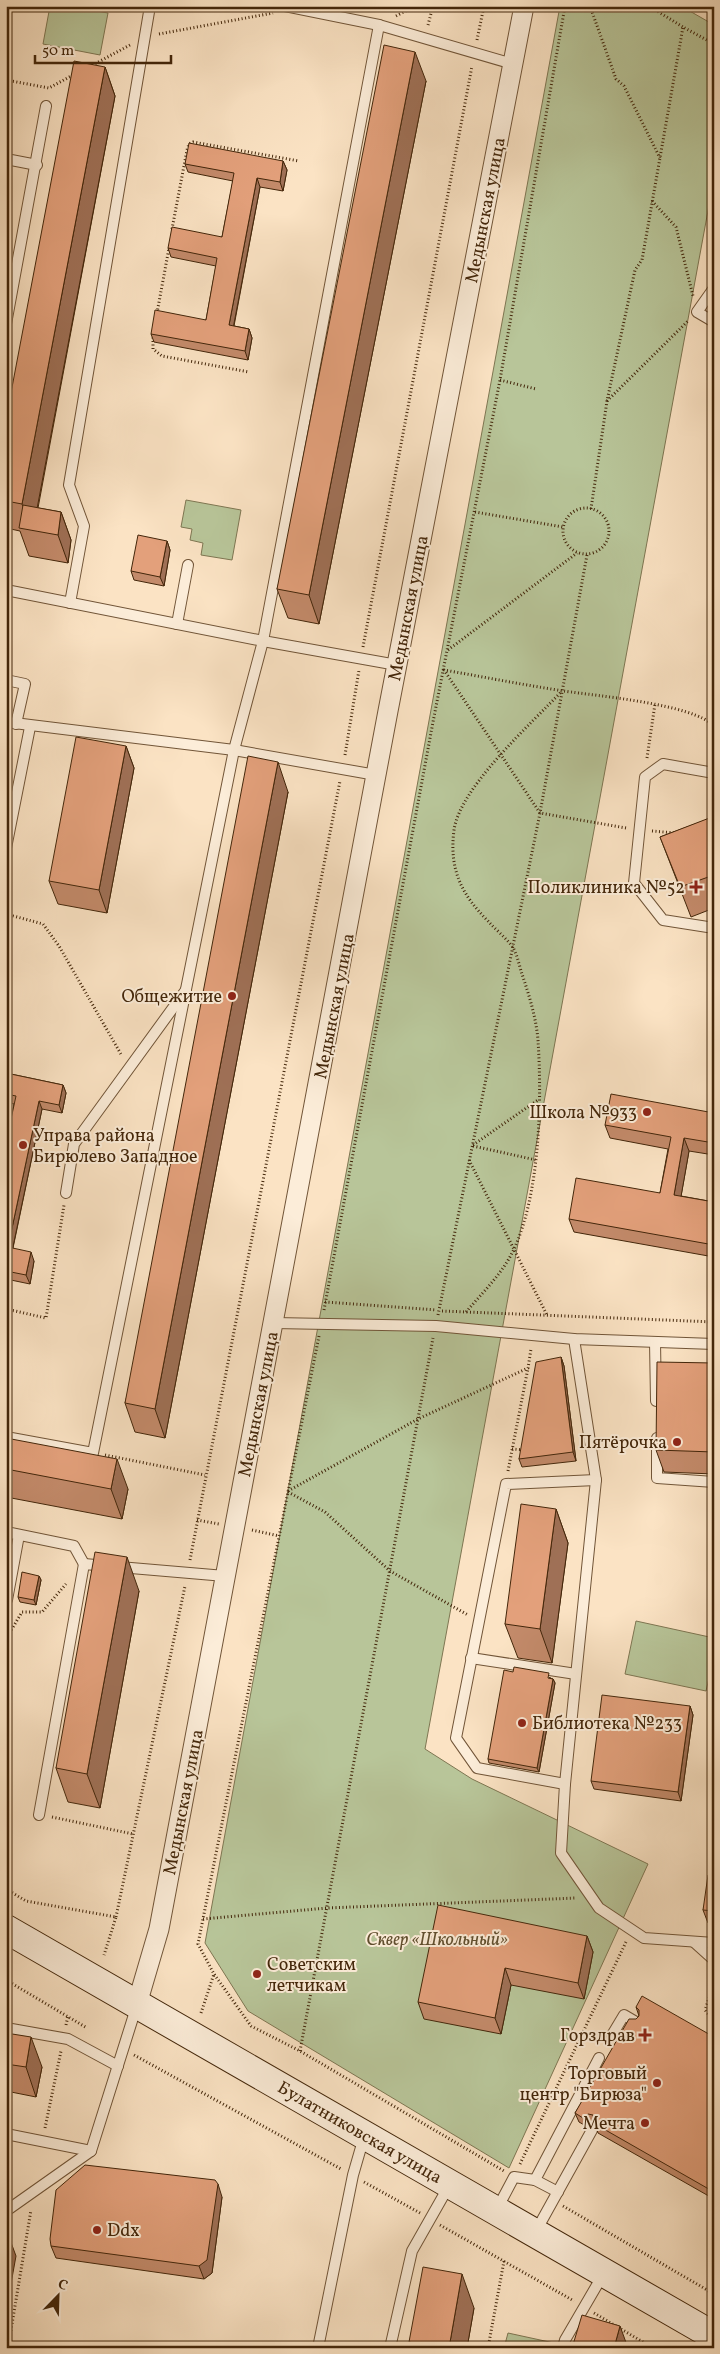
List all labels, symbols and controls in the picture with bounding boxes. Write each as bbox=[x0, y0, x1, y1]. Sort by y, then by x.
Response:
scale bar bbox=[35, 32, 171, 64]
text: 50 m bbox=[42, 41, 74, 62]
street label: Медынская улица bbox=[460, 135, 513, 285]
street label: Медынская улица bbox=[383, 533, 436, 683]
place label: Поликлиника №52 bbox=[527, 876, 685, 901]
marker: Поликлиника №52 bbox=[689, 880, 703, 894]
street label: Медынская улица bbox=[309, 931, 362, 1081]
place label: Общежитие bbox=[121, 985, 222, 1010]
marker: Общежитие bbox=[226, 990, 238, 1002]
place label: Школа №933 bbox=[529, 1101, 637, 1126]
marker: Школа №933 bbox=[641, 1106, 653, 1118]
place label: Управа района Бирюлево Западное bbox=[33, 1124, 198, 1170]
marker: Управа района Бирюлево Западное bbox=[17, 1139, 29, 1151]
street label: Медынская улица bbox=[233, 1329, 286, 1479]
place label: Пятёрочка bbox=[579, 1431, 667, 1456]
marker: Пятёрочка bbox=[671, 1436, 683, 1448]
place label: Библиотека №233 bbox=[532, 1712, 682, 1737]
marker: Библиотека №233 bbox=[516, 1717, 528, 1729]
street label: Медынская улица bbox=[158, 1727, 211, 1877]
park label: Сквер «Школьный» bbox=[366, 1928, 508, 1953]
place label: Cоветским летчикам bbox=[267, 1953, 356, 1999]
marker: Cоветским летчикам bbox=[251, 1968, 263, 1980]
place label: Горздрав bbox=[560, 2024, 635, 2049]
marker: Горздрав bbox=[639, 2029, 651, 2041]
place label: Торговый центр "Бирюза" bbox=[520, 2062, 647, 2108]
street label: Булатниковская улица bbox=[272, 2076, 446, 2191]
marker: Торговый центр "Бирюза" bbox=[651, 2077, 663, 2089]
place label: Мечта bbox=[583, 2112, 635, 2137]
marker: Мечта bbox=[639, 2117, 651, 2129]
place label: Ddx bbox=[107, 2219, 140, 2244]
marker: Ddx bbox=[91, 2224, 103, 2236]
north arrow bbox=[32, 2272, 82, 2322]
text: С bbox=[55, 2275, 70, 2296]

